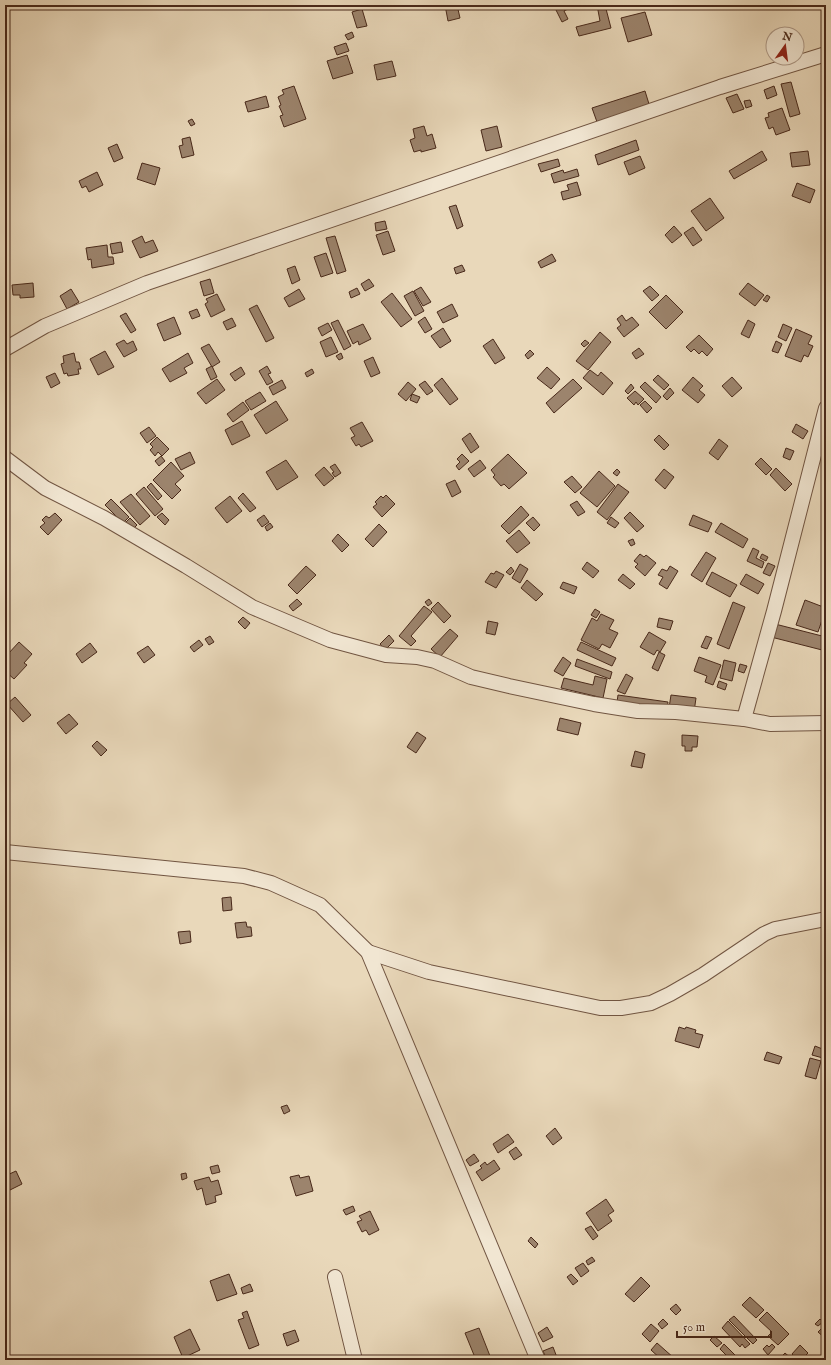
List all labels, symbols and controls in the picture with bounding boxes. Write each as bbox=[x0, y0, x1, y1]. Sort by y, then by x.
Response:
north arrow bbox=[765, 26, 805, 66]
text: N bbox=[780, 29, 794, 45]
scale bar bbox=[677, 1313, 771, 1339]
text: 50 m bbox=[683, 1320, 705, 1335]

